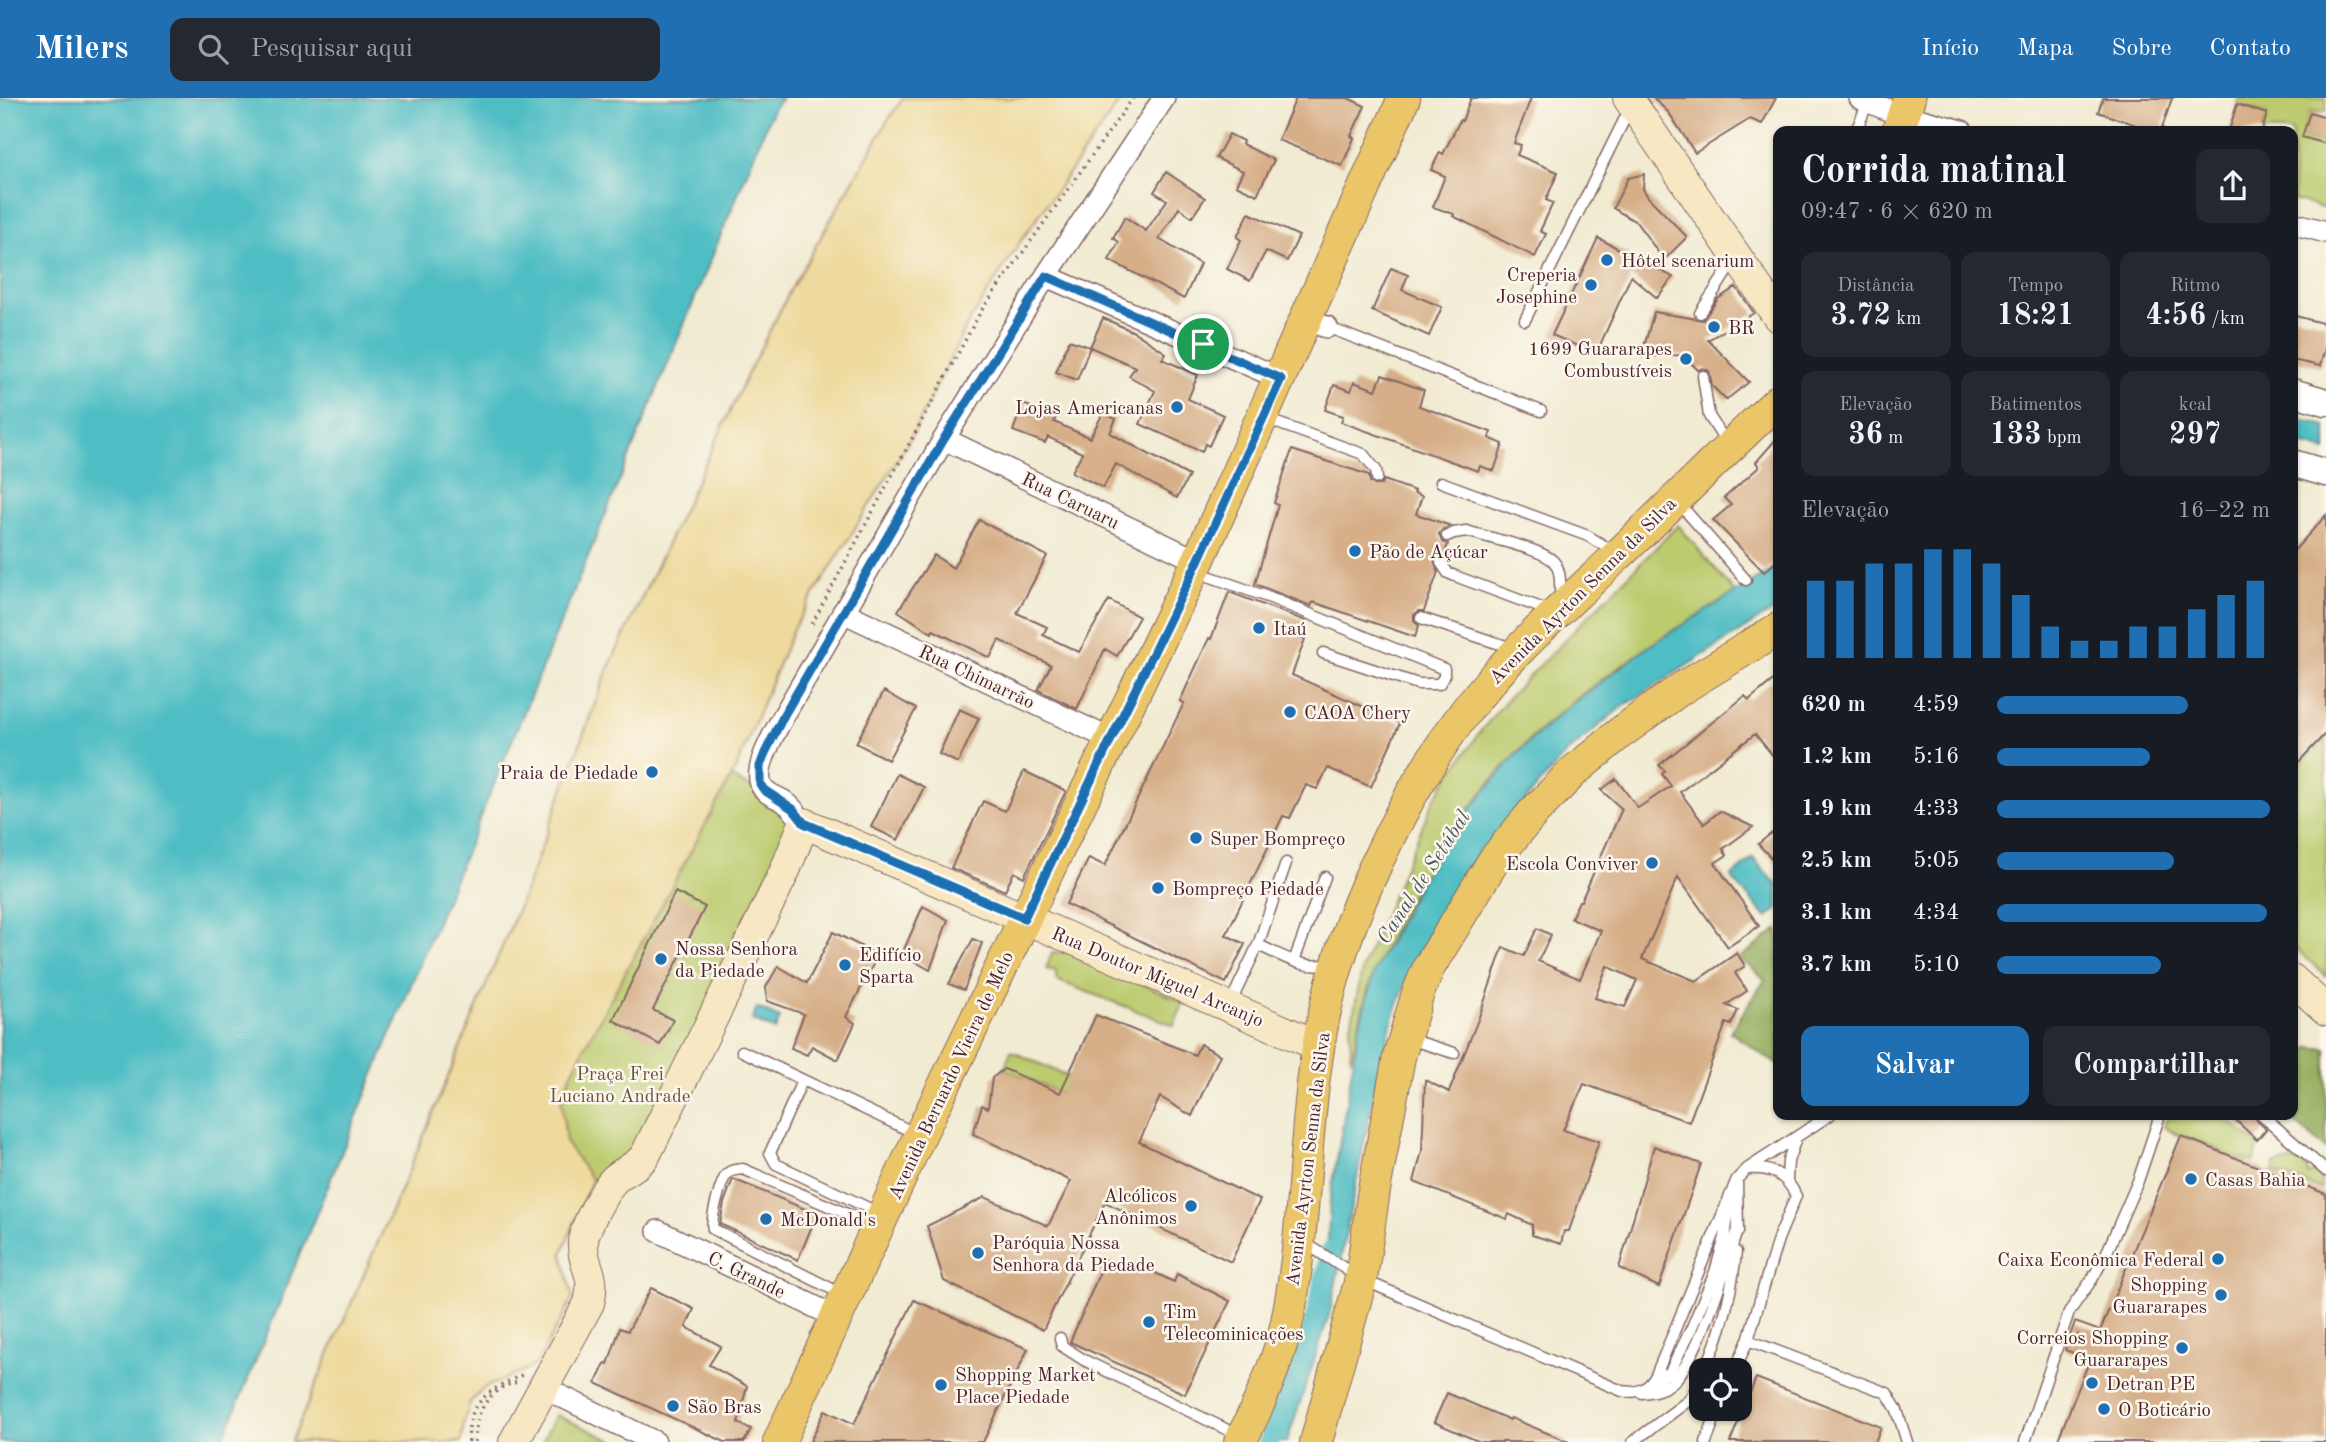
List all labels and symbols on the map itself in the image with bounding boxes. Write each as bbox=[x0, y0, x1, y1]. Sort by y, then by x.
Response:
marker: Hôtel scenarium bbox=[1599, 252, 1615, 268]
place label: Hôtel scenarium bbox=[1621, 253, 1754, 272]
place label: Creperia Josephine bbox=[1496, 267, 1578, 308]
marker: Creperia Josephine bbox=[1583, 277, 1599, 293]
pin bbox=[1173, 314, 1233, 374]
marker: BR bbox=[1706, 319, 1722, 335]
place label: BR bbox=[1728, 320, 1755, 339]
place label: 1699 Guararapes Combustíveis bbox=[1528, 341, 1672, 382]
marker: 1699 Guararapes Combustíveis bbox=[1678, 351, 1694, 367]
marker: Lojas Americanas bbox=[1169, 399, 1185, 415]
place label: Lojas Americanas bbox=[1015, 400, 1163, 419]
street label: Rua Caruaru bbox=[1018, 471, 1122, 534]
street label: Avenida Ayrton Senna da Silva bbox=[1487, 494, 1681, 689]
marker: Pão de Açúcar bbox=[1347, 543, 1363, 559]
place label: Pão de Açúcar bbox=[1369, 544, 1488, 563]
marker: Itaú bbox=[1251, 620, 1267, 636]
place label: Itaú bbox=[1273, 621, 1307, 640]
street label: Rua Chimarrão bbox=[915, 643, 1037, 713]
marker: CAOA Chery bbox=[1282, 704, 1298, 720]
place label: CAOA Chery bbox=[1304, 705, 1411, 724]
marker: Praia de Piedade bbox=[644, 764, 660, 780]
place label: Praia de Piedade bbox=[499, 765, 638, 784]
water label: Canal de Setúbal bbox=[1374, 808, 1475, 948]
marker: Super Bompreço bbox=[1188, 830, 1204, 846]
place label: Super Bompreço bbox=[1210, 831, 1345, 850]
marker: Escola Conviver bbox=[1644, 855, 1660, 871]
place label: Escola Conviver bbox=[1506, 856, 1638, 875]
marker: Bompreço Piedade bbox=[1150, 880, 1166, 896]
place label: Bompreço Piedade bbox=[1172, 881, 1324, 900]
street label: Rua Doutor Miguel Arcanjo bbox=[1048, 925, 1266, 1032]
place label: Nossa Senhora da Piedade bbox=[675, 941, 799, 982]
place label: Edifício Sparta bbox=[859, 947, 921, 988]
street label: Avenida Bernardo Vieira de Melo bbox=[886, 949, 1018, 1203]
marker: Nossa Senhora da Piedade bbox=[653, 951, 669, 967]
marker: Edifício Sparta bbox=[837, 957, 853, 973]
street label: Avenida Ayrton Senna da Silva bbox=[1284, 1031, 1335, 1287]
park label: Praça Frei Luciano Andrade bbox=[549, 1066, 691, 1107]
marker: Casas Bahia bbox=[2183, 1171, 2199, 1187]
place label: Casas Bahia bbox=[2205, 1172, 2306, 1191]
place label: Alcólicos Anônimos bbox=[1095, 1188, 1177, 1229]
marker: Alcólicos Anônimos bbox=[1183, 1198, 1199, 1214]
marker: McDonald's bbox=[758, 1211, 774, 1227]
place label: McDonald's bbox=[780, 1212, 876, 1231]
place label: Paróquia Nossa Senhora da Piedade bbox=[992, 1235, 1154, 1276]
marker: Paróquia Nossa Senhora da Piedade bbox=[970, 1245, 986, 1261]
street label: C. Grande bbox=[704, 1249, 787, 1303]
marker: Caixa Econômica Federal bbox=[2210, 1251, 2226, 1267]
place label: Caixa Econômica Federal bbox=[1997, 1252, 2204, 1271]
place label: Shopping Guararapes bbox=[2113, 1277, 2208, 1318]
marker: Shopping Guararapes bbox=[2213, 1287, 2229, 1303]
place label: Tim Telecominicações bbox=[1163, 1304, 1304, 1345]
marker: Tim Telecominicações bbox=[1141, 1314, 1157, 1330]
place label: Correios Shopping Guararapes bbox=[2017, 1330, 2169, 1371]
marker: Correios Shopping Guararapes bbox=[2174, 1340, 2190, 1356]
place label: Shopping Market Place Piedade bbox=[955, 1367, 1096, 1408]
marker: Detran PE bbox=[2084, 1375, 2100, 1391]
place label: Detran PE bbox=[2106, 1376, 2195, 1395]
marker: Shopping Market Place Piedade bbox=[933, 1377, 949, 1393]
marker: São Bras bbox=[665, 1398, 681, 1414]
place label: São Bras bbox=[687, 1399, 761, 1418]
marker: O Boticário bbox=[2096, 1401, 2112, 1417]
place label: O Boticário bbox=[2118, 1402, 2211, 1421]

